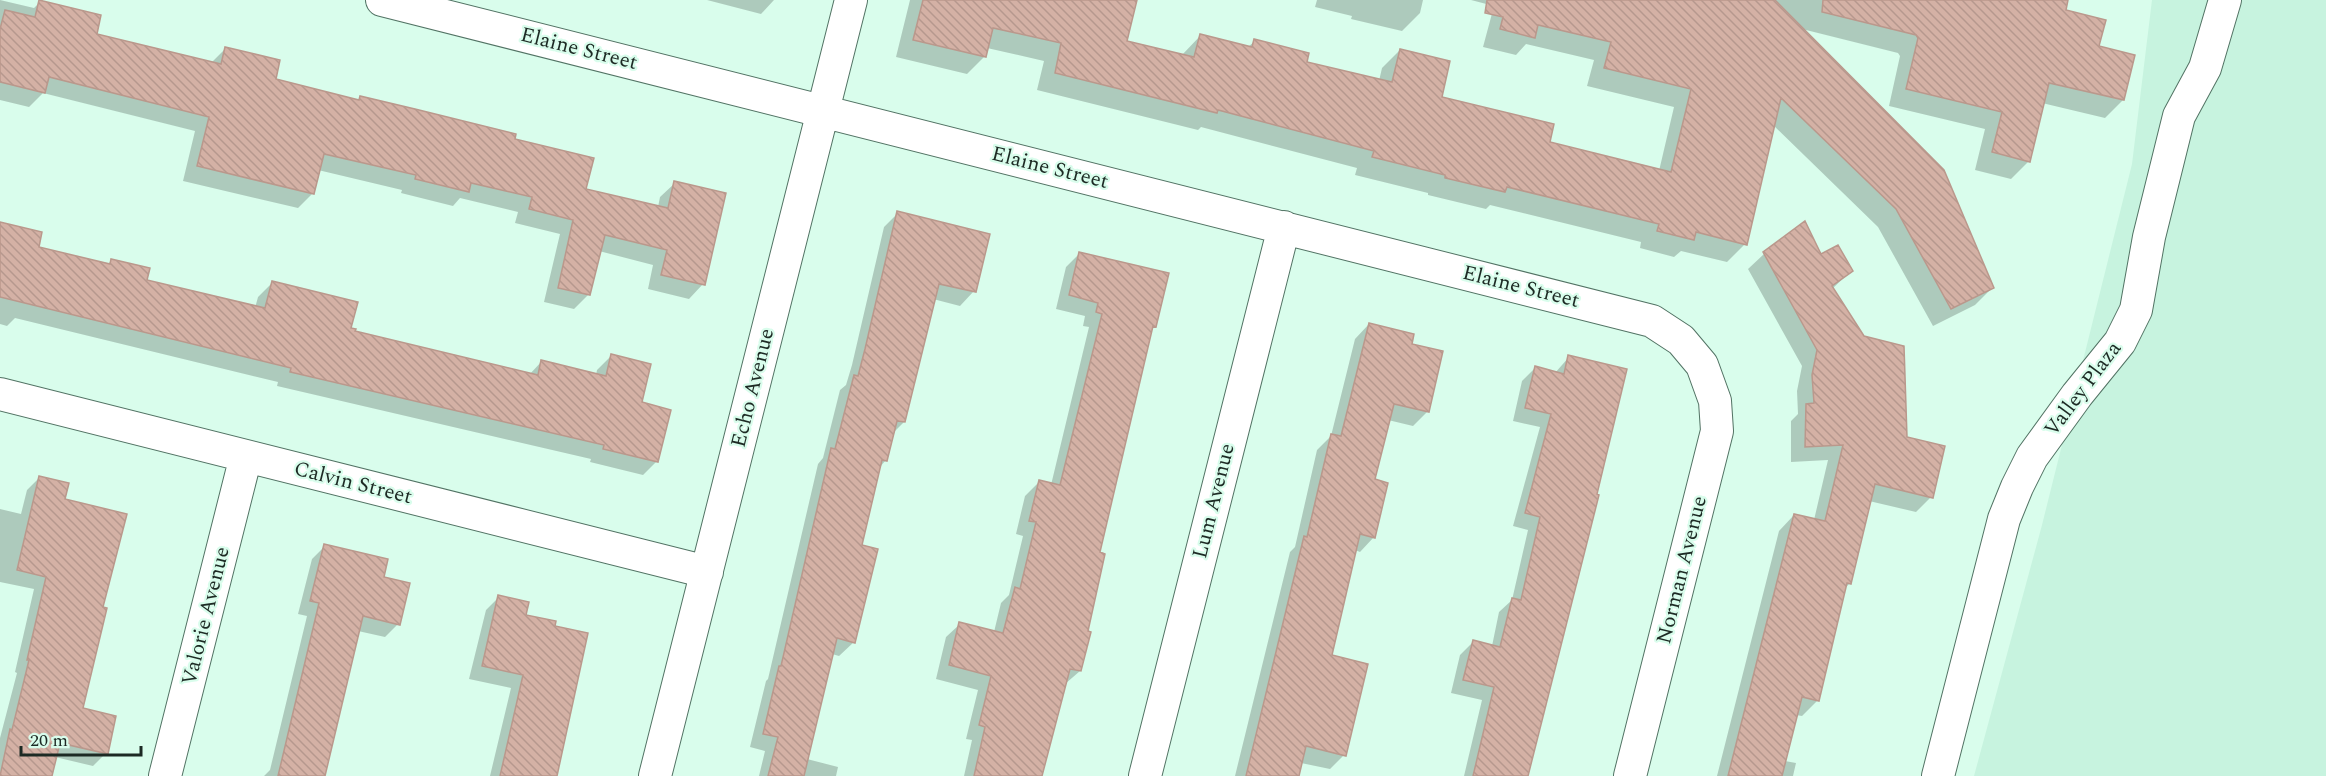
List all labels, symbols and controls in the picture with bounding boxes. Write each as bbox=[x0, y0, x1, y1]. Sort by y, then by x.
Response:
street label: Elaine Street bbox=[517, 19, 641, 79]
street label: Elaine Street bbox=[988, 138, 1112, 198]
street label: Elaine Street bbox=[1459, 257, 1583, 317]
street label: Echo Avenue bbox=[723, 325, 783, 451]
street label: Valley Plaza bbox=[2036, 334, 2130, 444]
street label: Lum Avenue bbox=[1184, 440, 1244, 562]
street label: Calvin Street bbox=[291, 453, 415, 513]
street label: Norman Avenue bbox=[1648, 493, 1716, 647]
street label: Valorie Avenue bbox=[173, 543, 239, 689]
scale bar bbox=[21, 719, 141, 757]
text: 20 m bbox=[30, 727, 68, 754]

